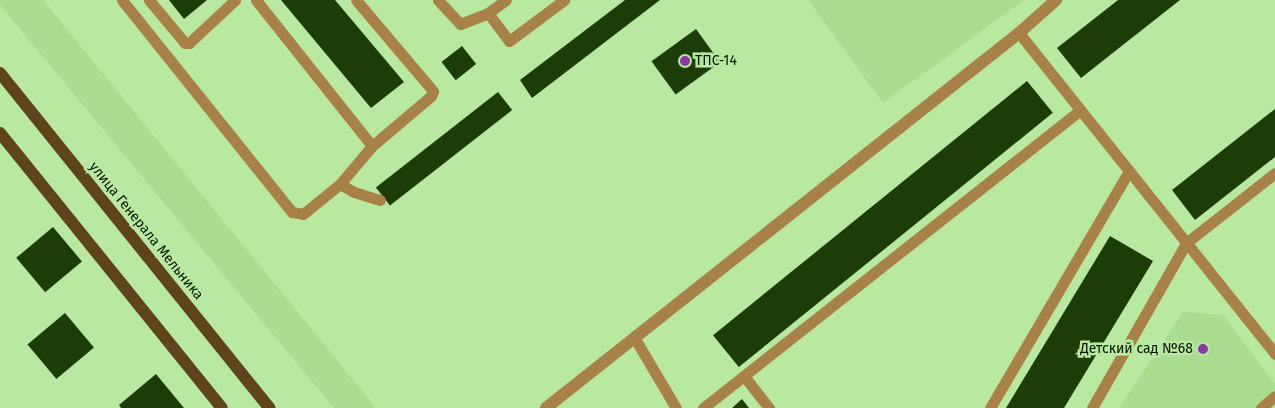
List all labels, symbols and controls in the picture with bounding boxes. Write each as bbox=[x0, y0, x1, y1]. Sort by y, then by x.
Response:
place label: ТПС-14 bbox=[695, 53, 737, 69]
marker: ТПС-14 bbox=[679, 55, 691, 67]
street label: улица Генерала Мельника bbox=[85, 159, 207, 303]
place label: Детский сад №68 bbox=[1080, 341, 1193, 357]
marker: Детский сад №68 bbox=[1197, 343, 1209, 355]

